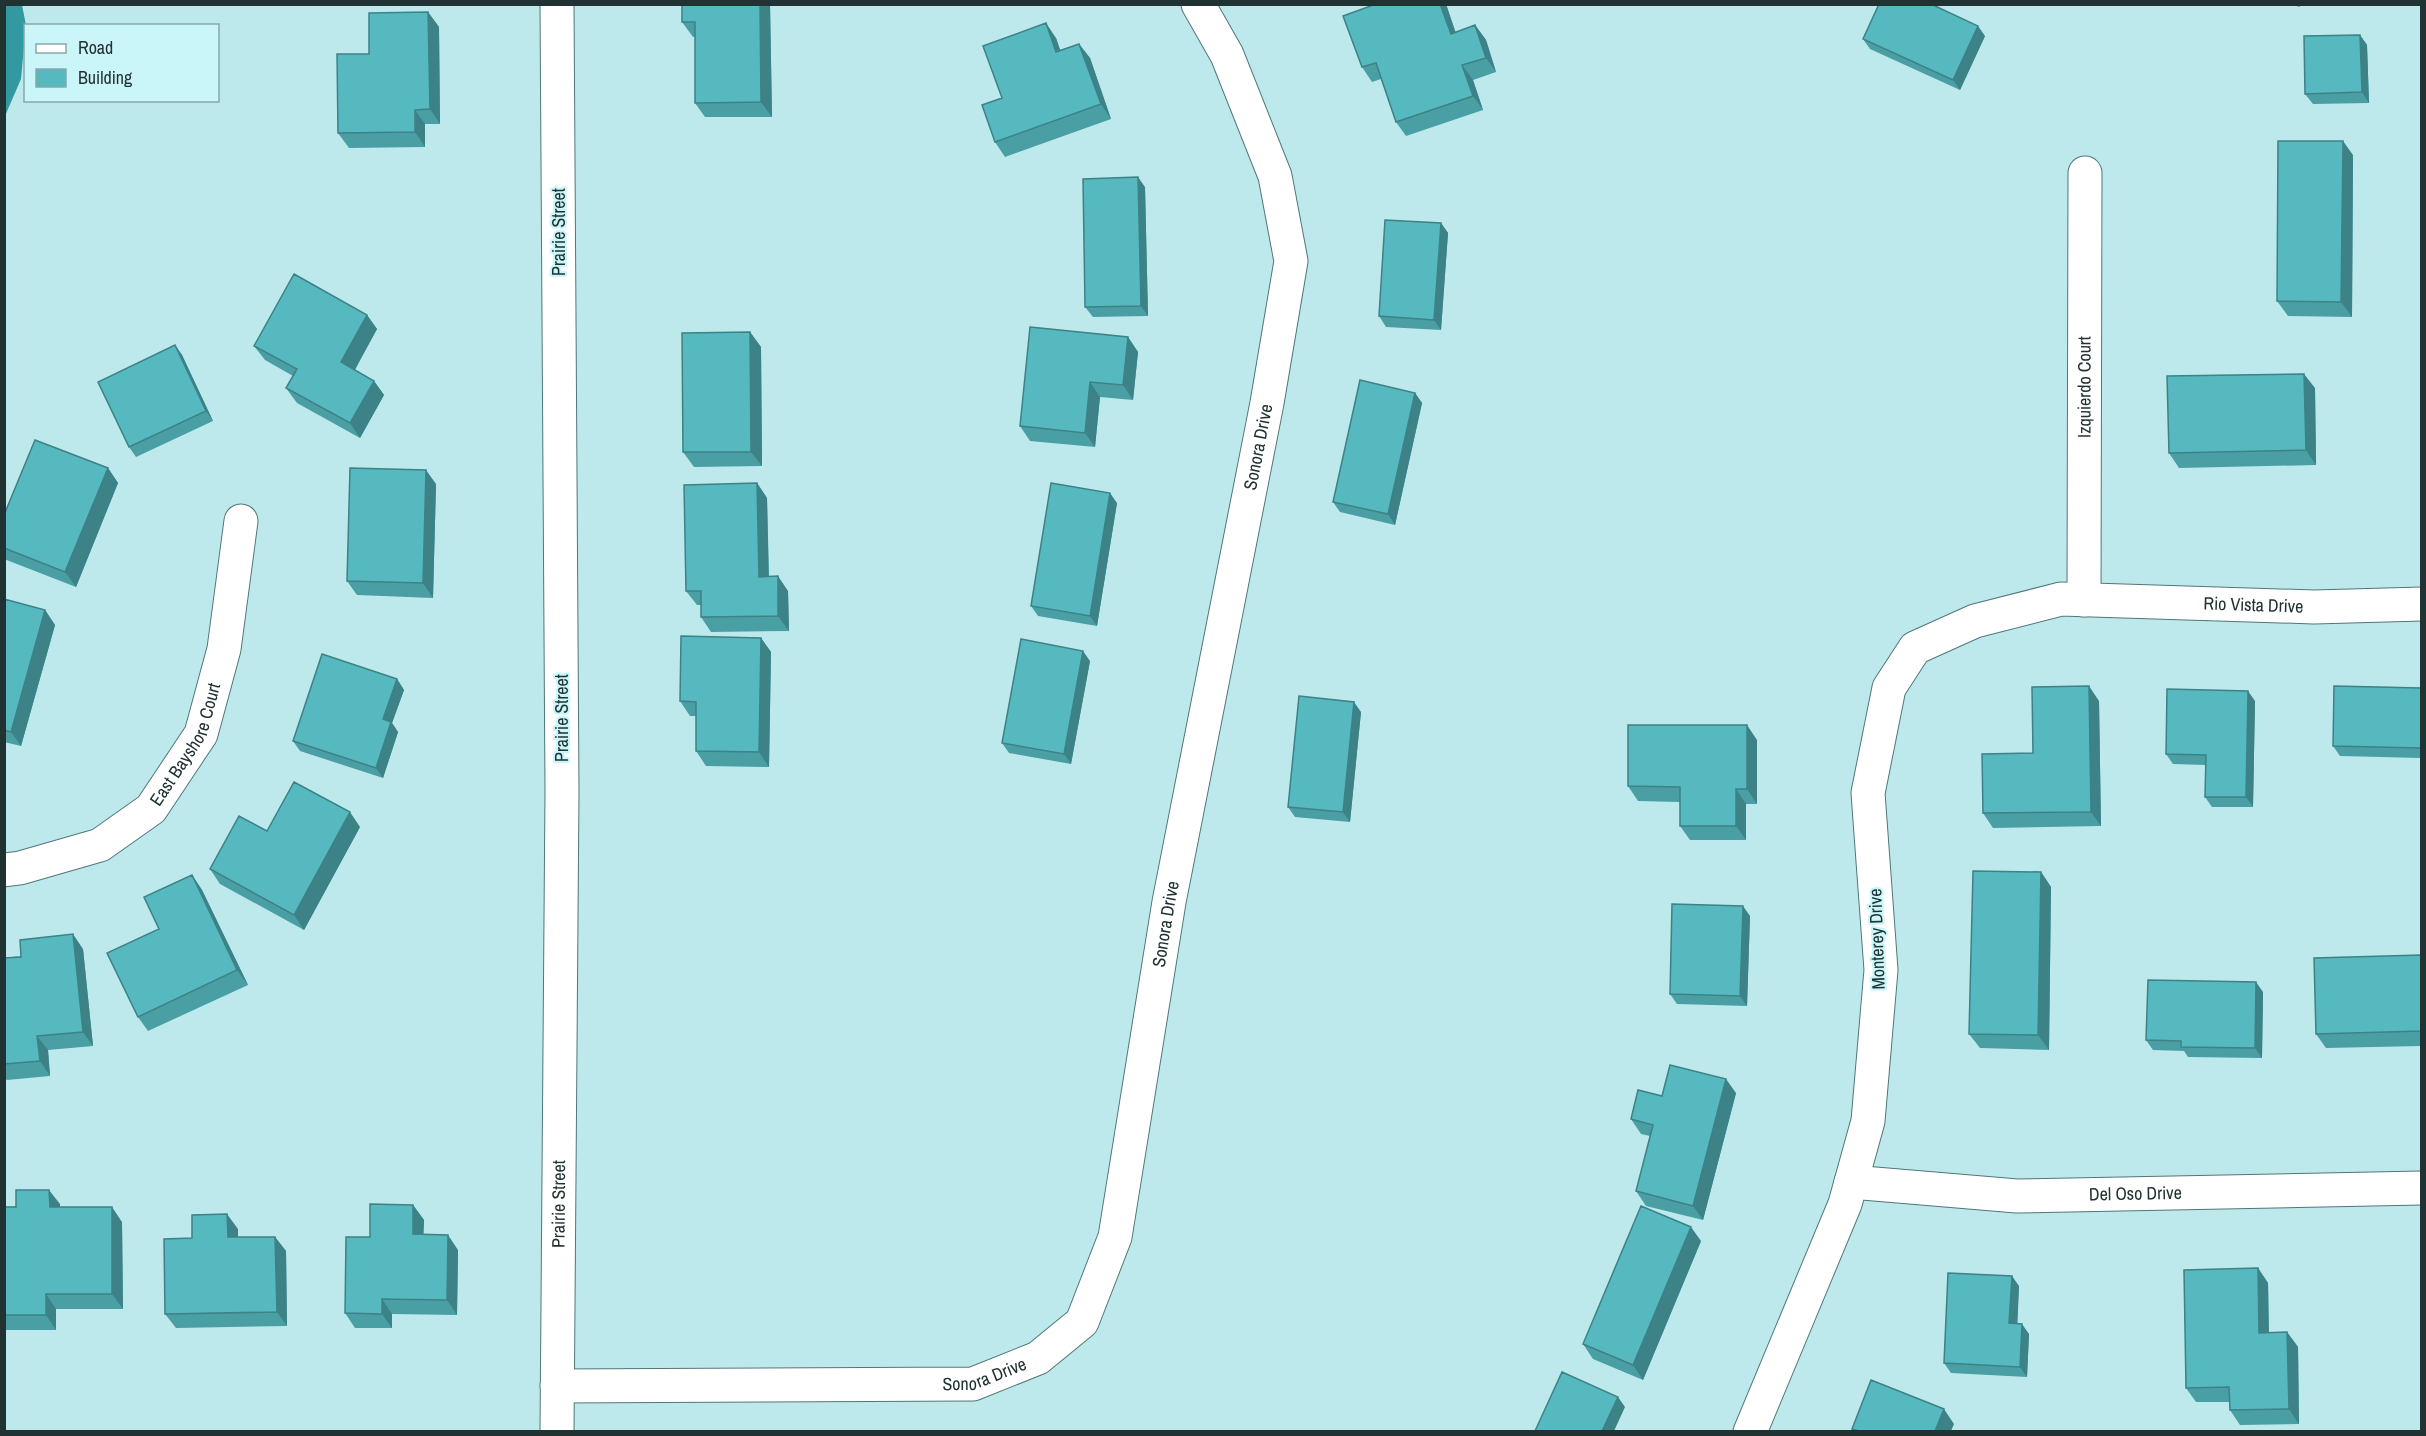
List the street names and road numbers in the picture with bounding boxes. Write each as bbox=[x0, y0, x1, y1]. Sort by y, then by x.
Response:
street label: Prairie Street bbox=[546, 188, 571, 276]
street label: Izquierdo Court bbox=[2071, 336, 2097, 438]
street label: Sonora Drive bbox=[1237, 402, 1279, 492]
street label: Rio Vista Drive bbox=[2203, 591, 2304, 619]
street label: Prairie Street bbox=[549, 674, 574, 762]
street label: East Bayshore Court bbox=[144, 680, 226, 811]
street label: Sonora Drive bbox=[1146, 879, 1185, 969]
street label: Monterey Drive bbox=[1862, 888, 1891, 990]
street label: Prairie Street bbox=[545, 1160, 571, 1248]
street label: Del Oso Drive bbox=[2089, 1180, 2182, 1207]
street label: Sonora Drive bbox=[942, 1351, 1030, 1396]

